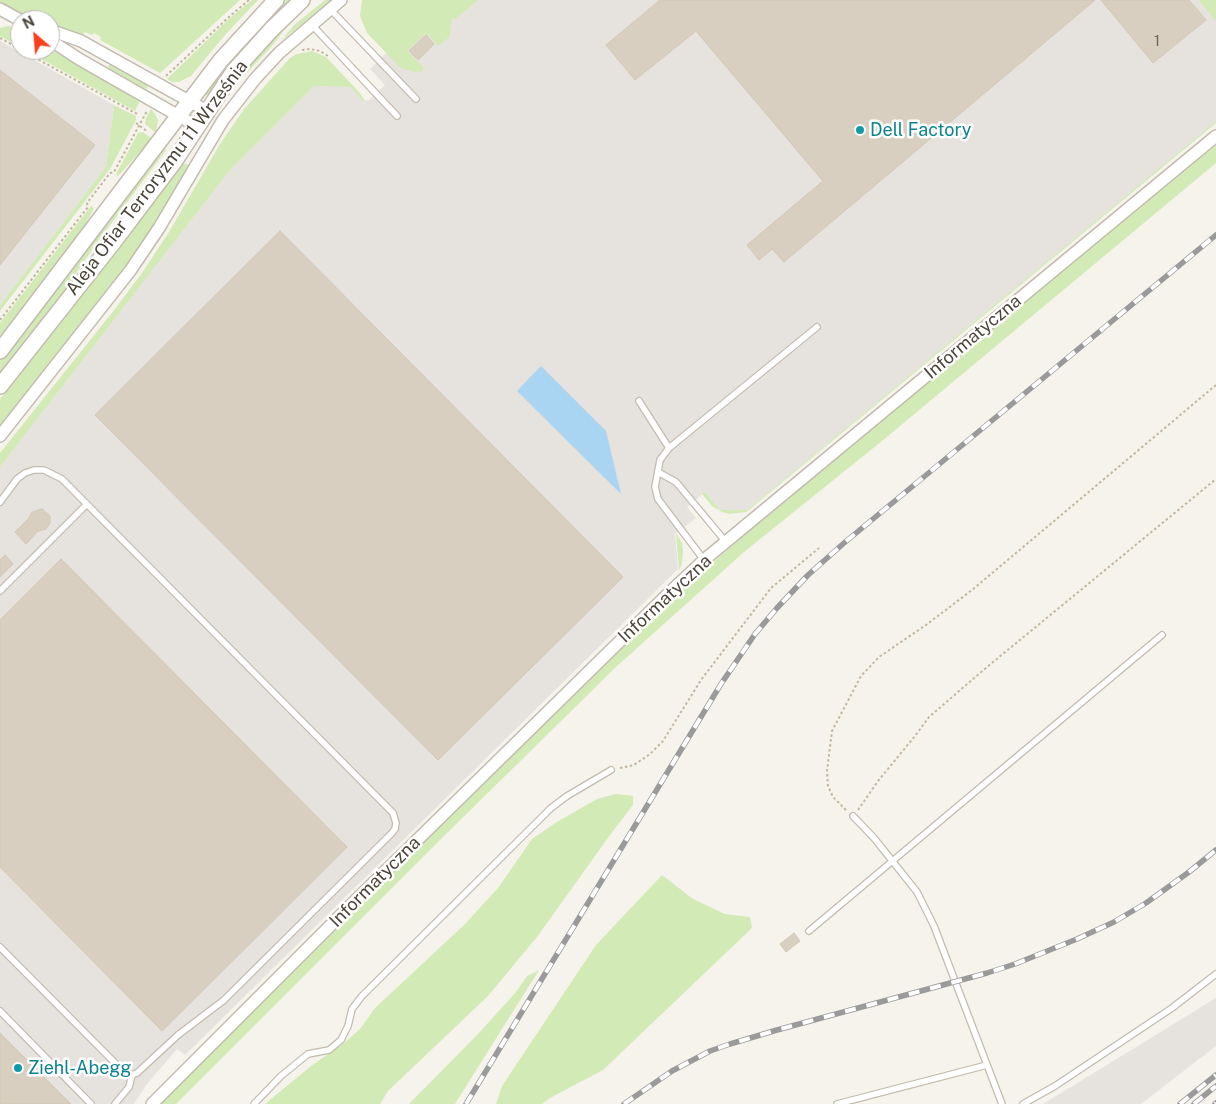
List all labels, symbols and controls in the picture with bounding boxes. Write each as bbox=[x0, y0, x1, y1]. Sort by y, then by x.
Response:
north arrow bbox=[10, 10, 60, 60]
text: N bbox=[20, 13, 37, 32]
house number: 1 bbox=[1154, 32, 1160, 50]
street label: Aleja Ofiar Terroryzmu 11 Września bbox=[62, 56, 252, 300]
place label: Dell Factory bbox=[870, 119, 971, 141]
marker: Dell Factory bbox=[854, 124, 866, 136]
street label: Informatyczna bbox=[920, 290, 1026, 384]
street label: Informatyczna bbox=[614, 550, 716, 648]
street label: Informatyczna bbox=[325, 832, 425, 932]
place label: Ziehl-Abegg bbox=[28, 1057, 131, 1079]
marker: Ziehl-Abegg bbox=[12, 1062, 24, 1074]

